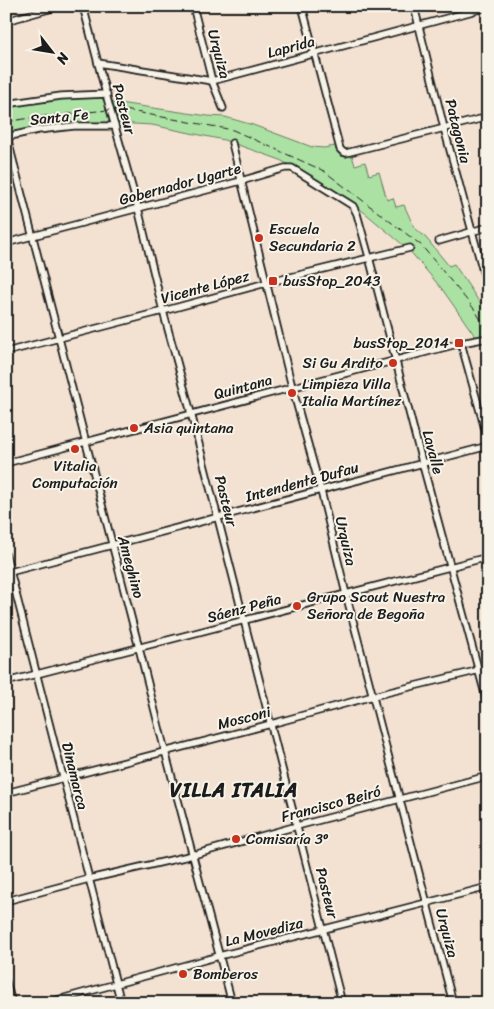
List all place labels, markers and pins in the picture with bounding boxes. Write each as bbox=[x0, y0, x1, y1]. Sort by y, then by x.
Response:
place label: Escuela Secundaria 2 bbox=[269, 216, 356, 259]
marker: Escuela Secundaria 2 bbox=[253, 232, 265, 244]
place label: busStop_2043 bbox=[283, 268, 380, 294]
marker: busStop_2043 bbox=[267, 275, 279, 287]
place label: busStop_2014 bbox=[353, 330, 449, 356]
marker: busStop_2014 bbox=[453, 337, 465, 349]
place label: Si Gu Ardito bbox=[303, 350, 383, 376]
marker: Si Gu Ardito bbox=[387, 357, 399, 369]
place label: Limpieza Villa Italia Martínez bbox=[301, 371, 402, 414]
marker: Limpieza Villa Italia Martínez bbox=[286, 387, 298, 399]
place label: Asia quintana bbox=[143, 415, 234, 441]
marker: Asia quintana bbox=[128, 422, 140, 434]
marker: Vitalia Computación bbox=[69, 443, 81, 455]
place label: Vitalia Computación bbox=[32, 453, 118, 496]
place label: Grupo Scout Nuestra Señora de Begoña bbox=[307, 584, 446, 627]
marker: Grupo Scout Nuestra Señora de Begoña bbox=[291, 600, 303, 612]
place label: Comisaría 3º bbox=[246, 826, 329, 852]
marker: Comisaría 3º bbox=[230, 833, 242, 845]
place label: Bomberos bbox=[193, 961, 258, 987]
marker: Bomberos bbox=[177, 968, 189, 980]

